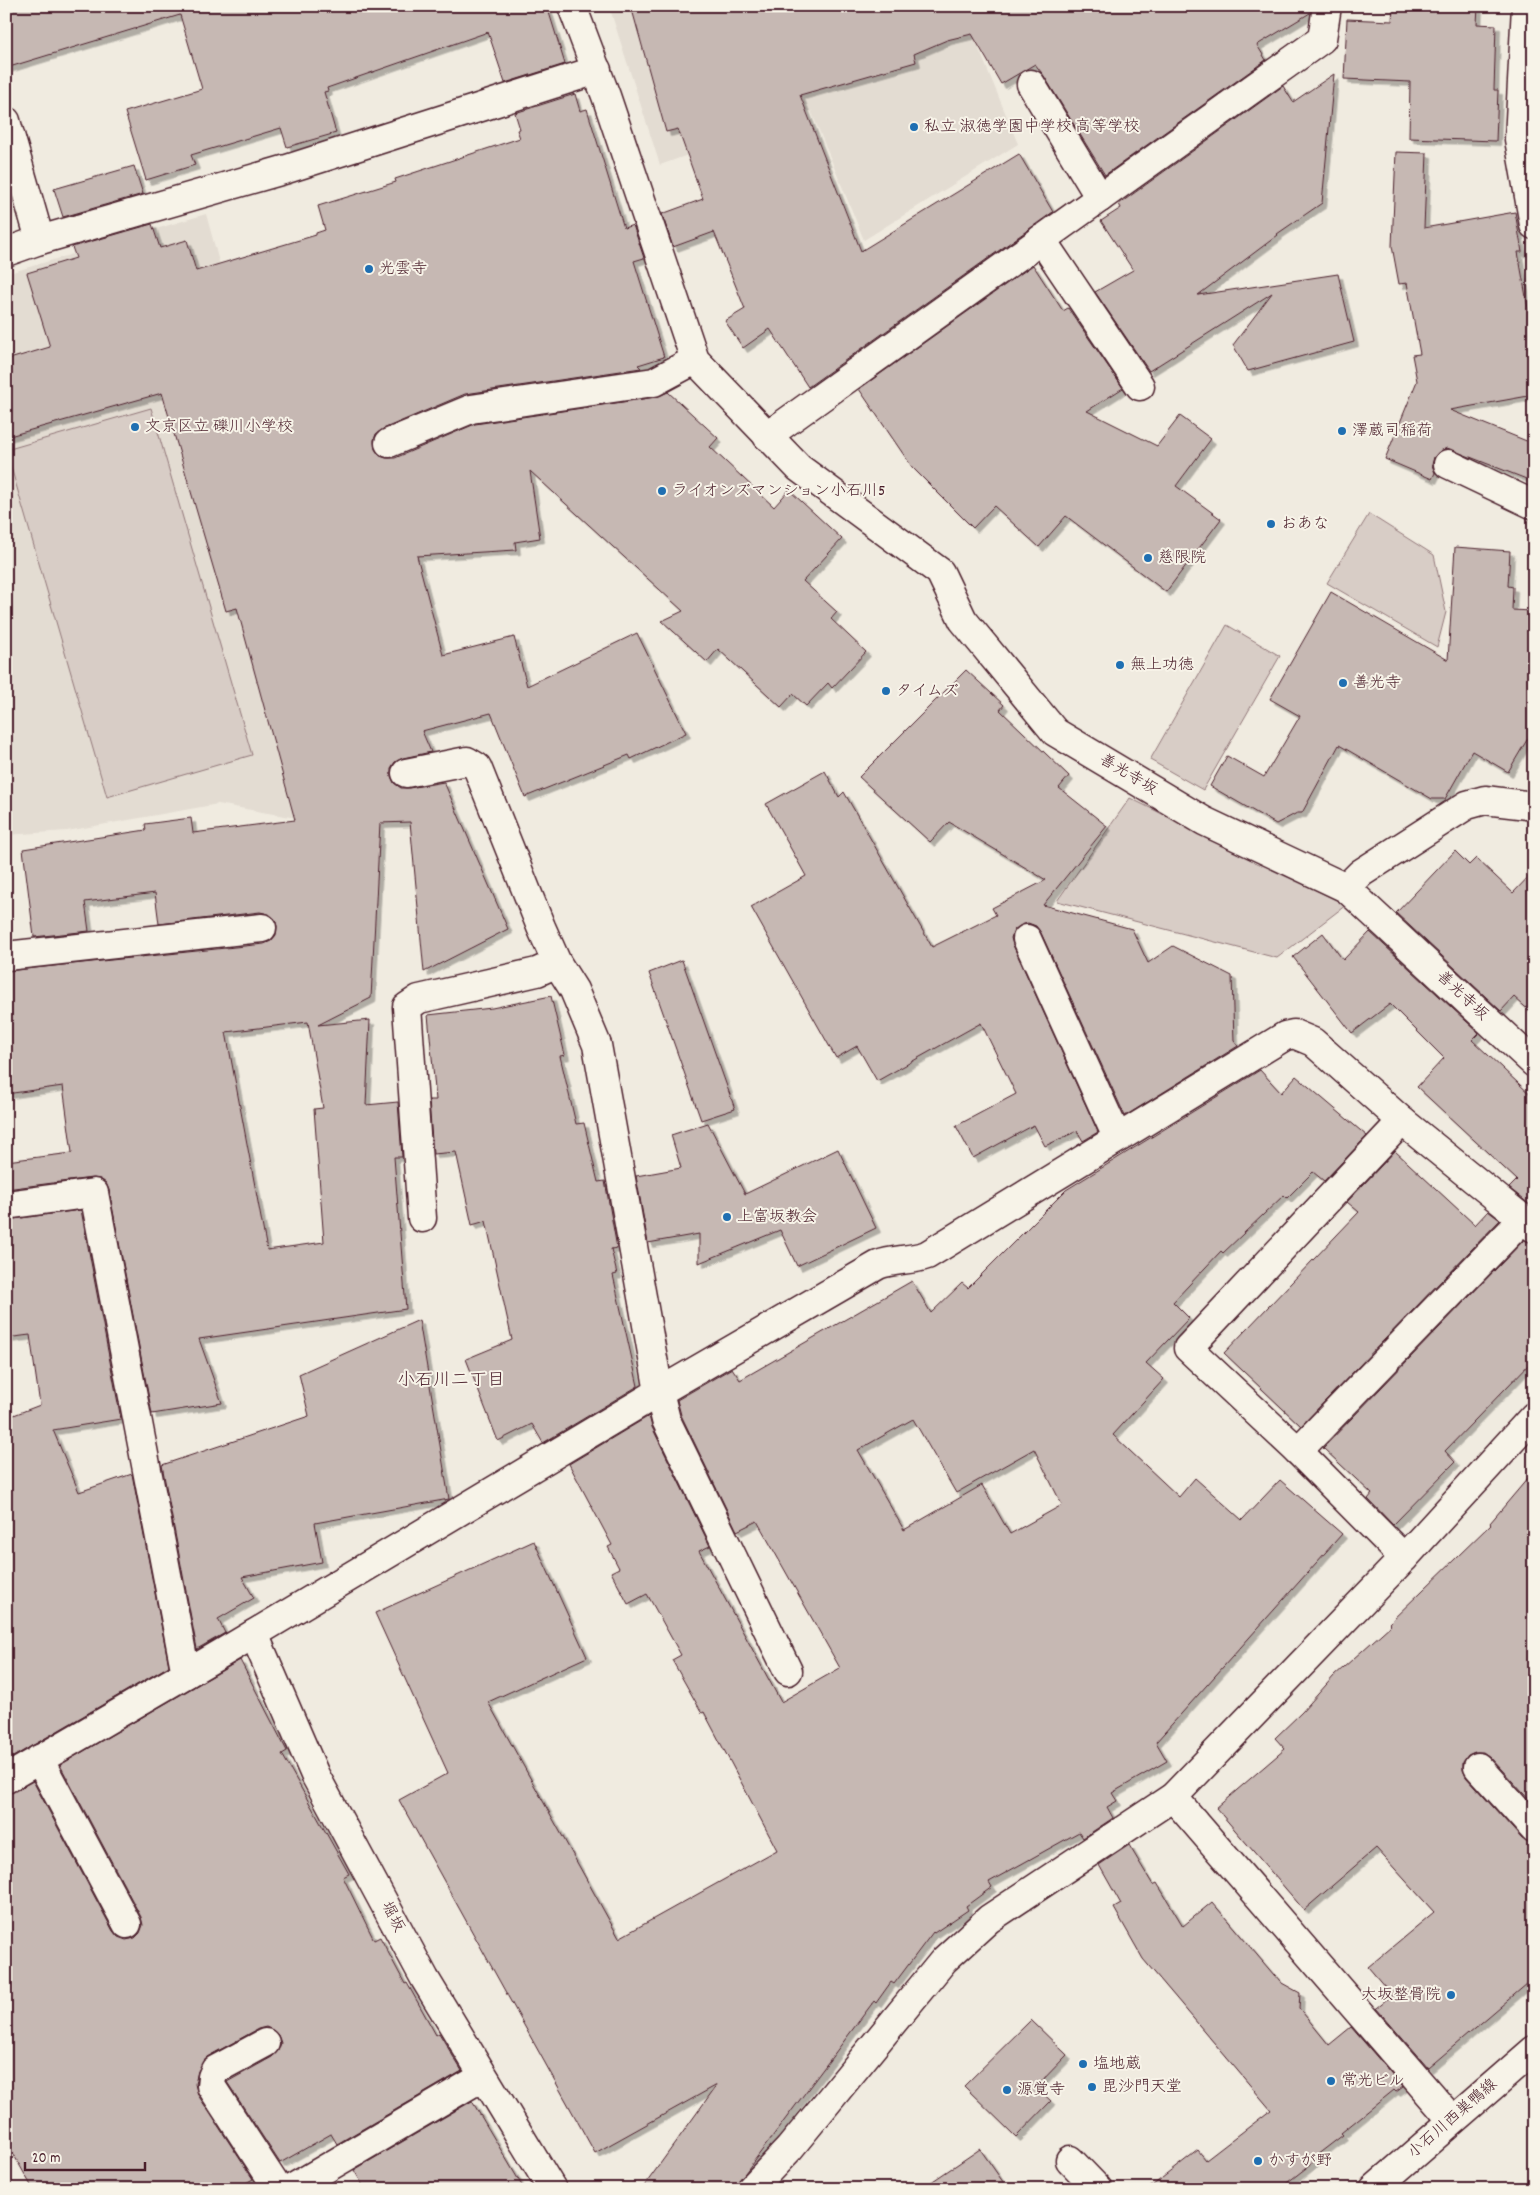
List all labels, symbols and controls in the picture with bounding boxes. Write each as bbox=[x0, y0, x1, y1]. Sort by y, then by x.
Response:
place label: 私立 淑徳学園中学校 高等学校 bbox=[924, 116, 1139, 139]
marker: 私立 淑徳学園中学校 高等学校 bbox=[908, 121, 920, 133]
place label: 光雲寺 bbox=[379, 258, 427, 281]
marker: 光雲寺 bbox=[363, 263, 375, 275]
place label: 文京区立 礫川小学校 bbox=[145, 416, 293, 439]
place label: 澤蔵司稲荷 bbox=[1352, 420, 1432, 443]
marker: 文京区立 礫川小学校 bbox=[129, 421, 141, 433]
marker: 澤蔵司稲荷 bbox=[1336, 425, 1348, 437]
place label: ライオンズマンション小石川5 bbox=[672, 480, 886, 503]
marker: ライオンズマンション小石川5 bbox=[656, 485, 668, 497]
place label: おあな bbox=[1281, 513, 1329, 536]
marker: おあな bbox=[1265, 518, 1277, 530]
place label: 慈限院 bbox=[1158, 547, 1206, 570]
marker: 慈限院 bbox=[1142, 552, 1154, 564]
place label: 無上功徳 bbox=[1130, 654, 1194, 677]
marker: 無上功徳 bbox=[1114, 659, 1126, 671]
place label: 善光寺 bbox=[1353, 672, 1401, 695]
marker: 善光寺 bbox=[1337, 677, 1349, 689]
place label: タイムズ bbox=[896, 680, 959, 703]
marker: タイムズ bbox=[880, 685, 892, 697]
street label: 善光寺坂 bbox=[1095, 749, 1161, 801]
street label: 善光寺坂 bbox=[1431, 966, 1493, 1026]
place label: 上富坂教会 bbox=[737, 1206, 817, 1229]
marker: 上富坂教会 bbox=[721, 1211, 733, 1223]
district label: 小石川二丁目 bbox=[397, 1369, 505, 1394]
street label: 堀坂 bbox=[374, 1897, 410, 1937]
place label: 大坂整骨院 bbox=[1361, 1984, 1441, 2007]
marker: 大坂整骨院 bbox=[1445, 1989, 1457, 2001]
place label: 塩地蔵 bbox=[1093, 2053, 1141, 2076]
marker: 塩地蔵 bbox=[1077, 2058, 1089, 2070]
place label: 常光ビル bbox=[1341, 2070, 1405, 2093]
street label: 小石川西巣鴨線 bbox=[1403, 2074, 1503, 2164]
marker: 常光ビル bbox=[1325, 2075, 1337, 2087]
place label: 毘沙門天堂 bbox=[1102, 2076, 1182, 2099]
place label: 源覚寺 bbox=[1017, 2079, 1065, 2102]
marker: 毘沙門天堂 bbox=[1086, 2081, 1098, 2093]
marker: 源覚寺 bbox=[1001, 2084, 1013, 2096]
scale bar bbox=[25, 2140, 145, 2172]
text: 20 m bbox=[32, 2148, 60, 2170]
place label: かすが野 bbox=[1268, 2150, 1332, 2173]
marker: かすが野 bbox=[1252, 2155, 1264, 2167]

